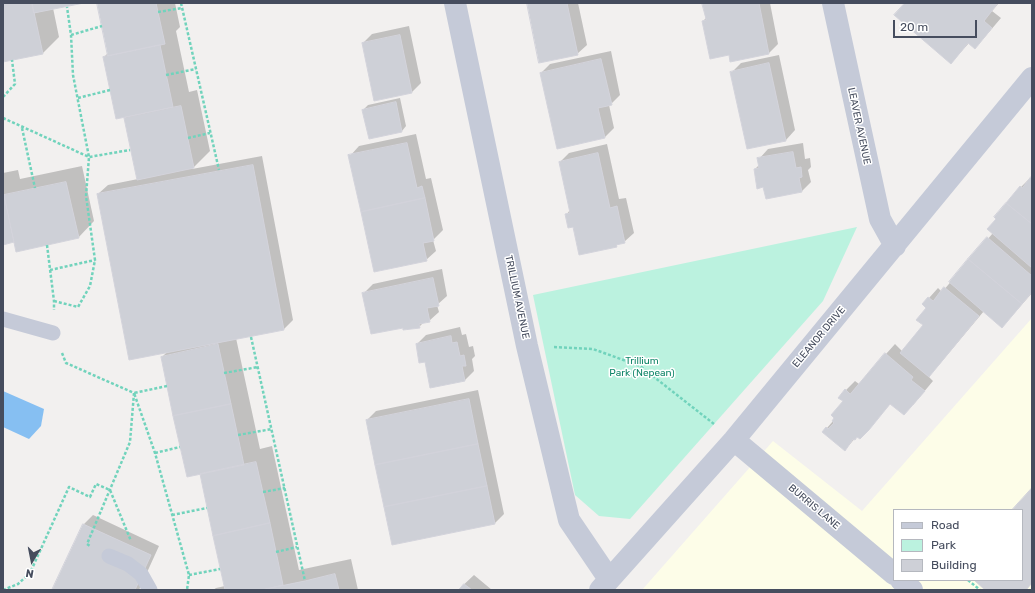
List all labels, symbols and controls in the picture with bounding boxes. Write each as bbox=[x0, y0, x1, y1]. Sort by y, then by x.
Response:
scale bar bbox=[895, 12, 979, 38]
text: 20 m bbox=[900, 20, 928, 34]
street label: LEAVER AVENUE bbox=[845, 86, 873, 166]
street label: TRILLIUM AVENUE bbox=[502, 254, 532, 340]
street label: ELEANOR DRIVE bbox=[790, 304, 848, 370]
park label: Trillium Park (Nepean) bbox=[609, 355, 675, 378]
street label: BURRIS LANE bbox=[786, 482, 842, 532]
legend bbox=[893, 509, 1023, 581]
text: Road bbox=[931, 518, 959, 532]
text: Park bbox=[931, 538, 956, 552]
north arrow bbox=[12, 541, 52, 581]
text: Building bbox=[931, 558, 977, 572]
text: N bbox=[25, 566, 35, 580]

